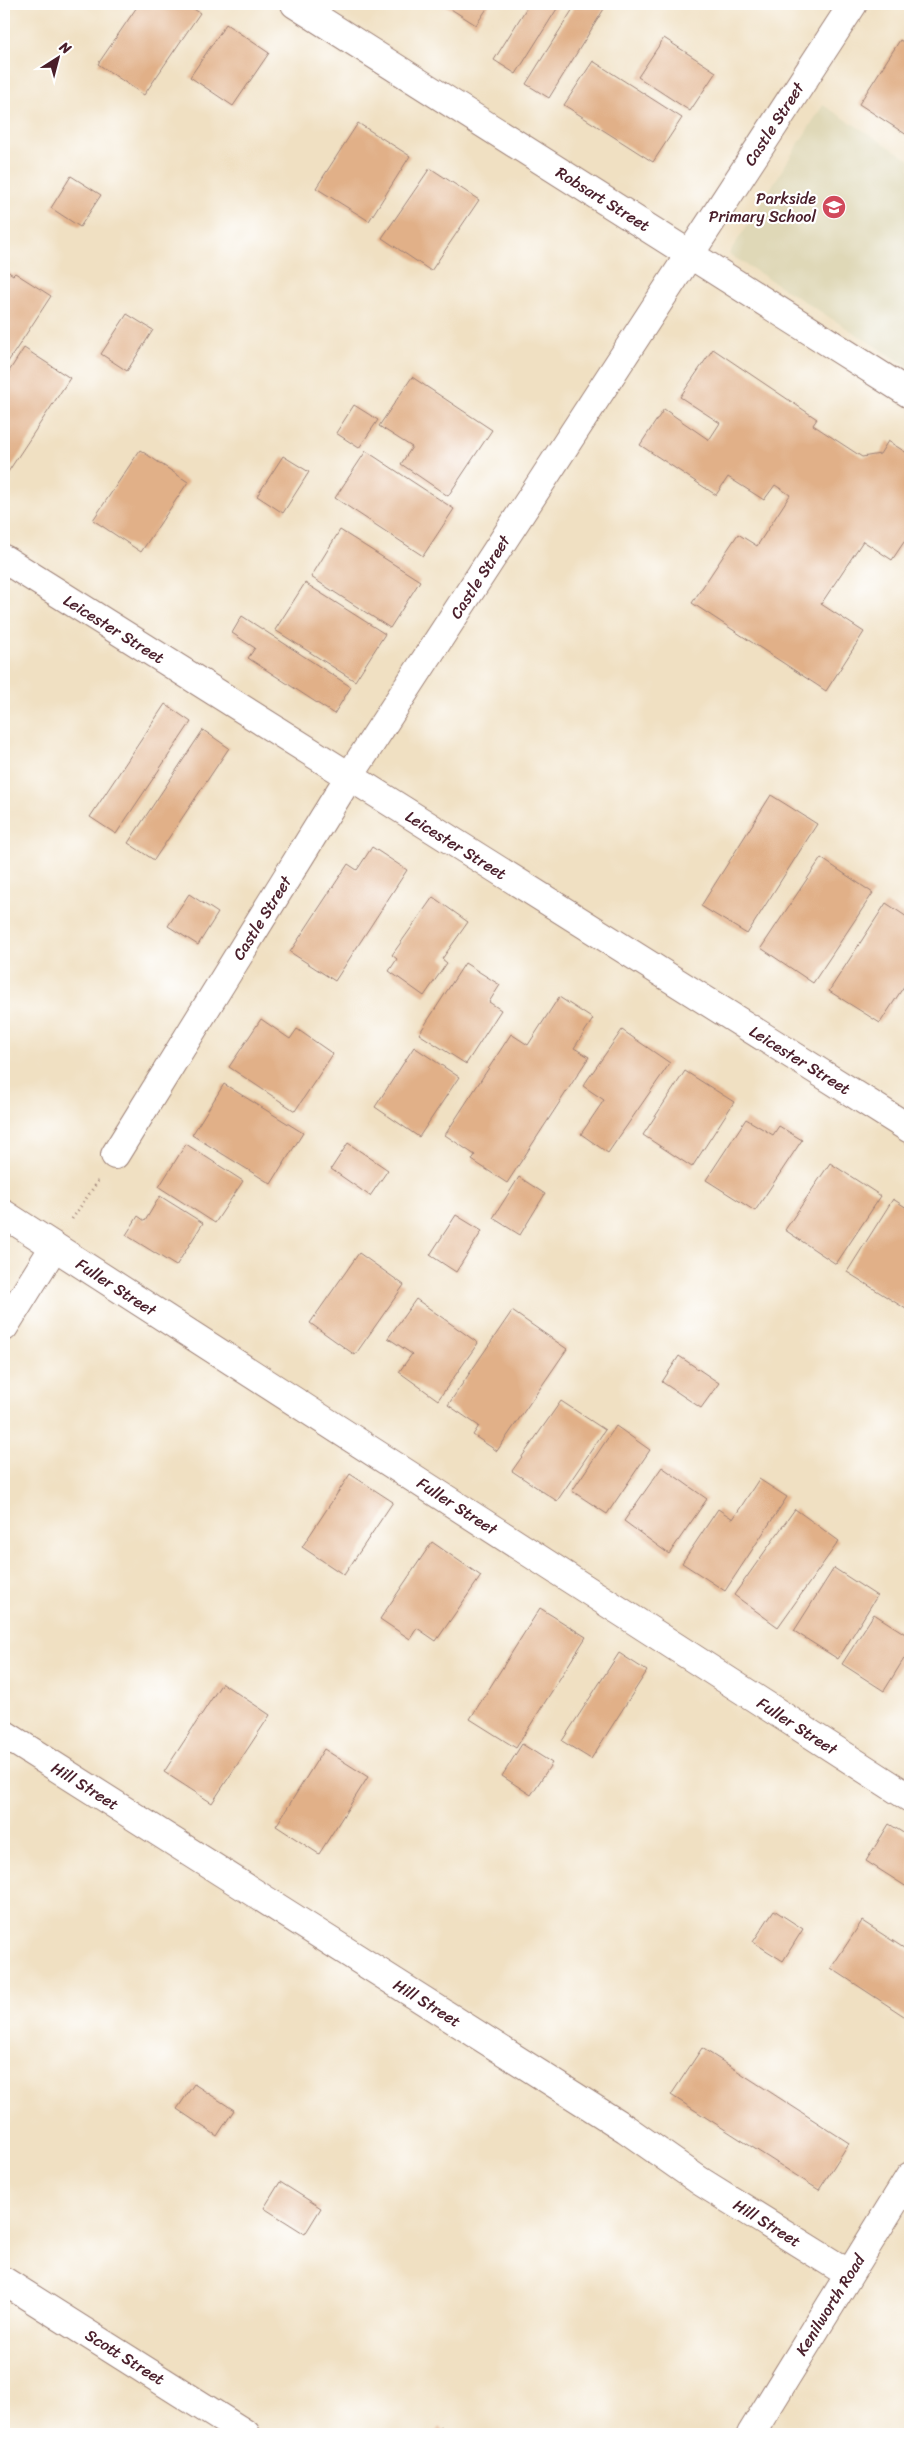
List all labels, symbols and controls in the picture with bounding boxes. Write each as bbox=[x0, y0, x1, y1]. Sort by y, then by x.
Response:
north arrow bbox=[32, 32, 82, 82]
text: N bbox=[53, 34, 77, 61]
street label: Castle Street bbox=[736, 76, 812, 172]
street label: Robsart Street bbox=[550, 158, 656, 240]
place label: Parkside Primary School bbox=[709, 184, 816, 231]
school or university icon: Parkside Primary School bbox=[821, 194, 847, 220]
street label: Castle Street bbox=[442, 529, 518, 625]
street label: Leicester Street bbox=[58, 586, 170, 672]
street label: Leicester Street bbox=[400, 802, 512, 888]
street label: Castle Street bbox=[224, 869, 300, 966]
street label: Leicester Street bbox=[744, 1017, 856, 1103]
street label: Fuller Street bbox=[70, 1250, 163, 1324]
street label: Fuller Street bbox=[411, 1469, 504, 1543]
street label: Fuller Street bbox=[751, 1689, 844, 1763]
street label: Hill Street bbox=[45, 1754, 125, 1818]
street label: Hill Street bbox=[387, 1971, 467, 2035]
street label: Hill Street bbox=[727, 2191, 807, 2255]
street label: Kenilworth Road bbox=[787, 2247, 874, 2361]
street label: Scott Street bbox=[79, 2321, 171, 2393]

